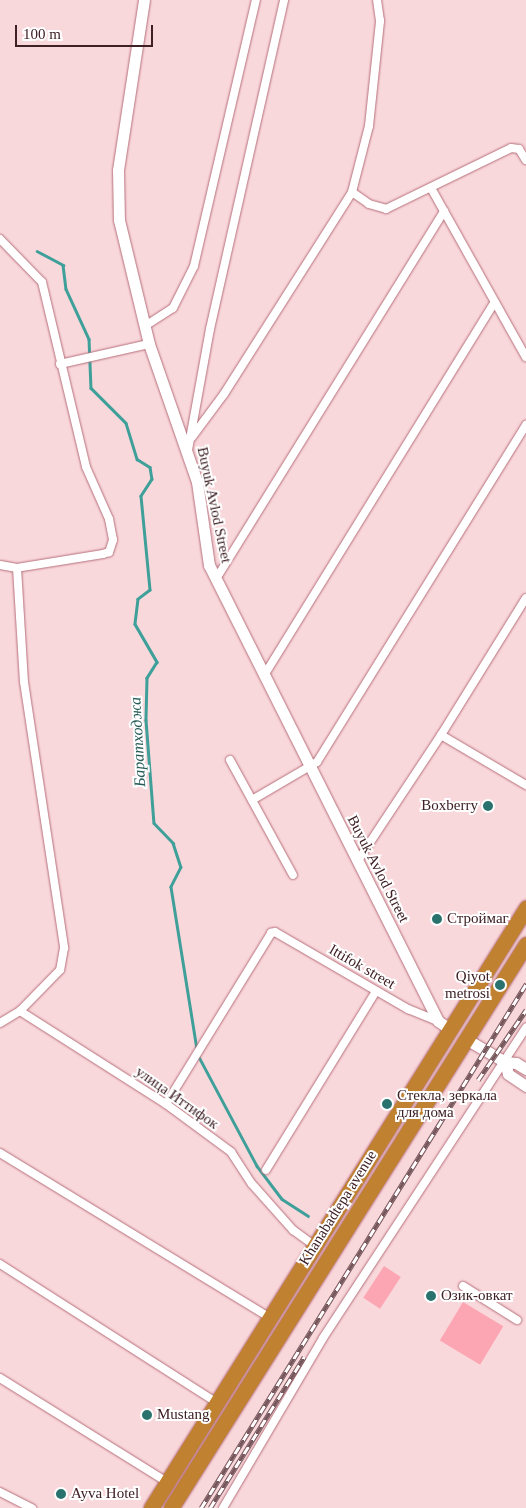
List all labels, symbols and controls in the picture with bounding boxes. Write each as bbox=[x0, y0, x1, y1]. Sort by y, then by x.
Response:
scale bar bbox=[18, 15, 155, 47]
text: 100 m bbox=[23, 26, 61, 42]
street label: Buyuk Avlod Street bbox=[193, 445, 235, 565]
water label: Баратходжа bbox=[126, 696, 150, 788]
place label: Boxberry bbox=[421, 797, 478, 815]
marker: Boxberry bbox=[482, 800, 494, 812]
street label: Buyuk Avlod Street bbox=[343, 812, 413, 926]
place label: Строймаг bbox=[447, 910, 509, 928]
marker: Строймаг bbox=[431, 913, 443, 925]
street label: Ittifok street bbox=[326, 941, 398, 993]
place label: Qiyot metrosi bbox=[445, 967, 490, 1002]
marker: Qiyot metrosi bbox=[494, 979, 506, 991]
street label: улица Иттифок bbox=[132, 1063, 222, 1133]
place label: Стекла, зеркала для дома bbox=[397, 1086, 497, 1121]
marker: Стекла, зеркала для дома bbox=[381, 1098, 393, 1110]
street label: Khanabadtepa avenue bbox=[295, 1147, 381, 1269]
place label: Озик-овкат bbox=[441, 1287, 513, 1305]
marker: Озик-овкат bbox=[425, 1290, 437, 1302]
place label: Mustang bbox=[157, 1406, 210, 1424]
marker: Mustang bbox=[141, 1409, 153, 1421]
place label: Ayva Hotel bbox=[71, 1485, 139, 1503]
marker: Ayva Hotel bbox=[55, 1488, 67, 1500]

